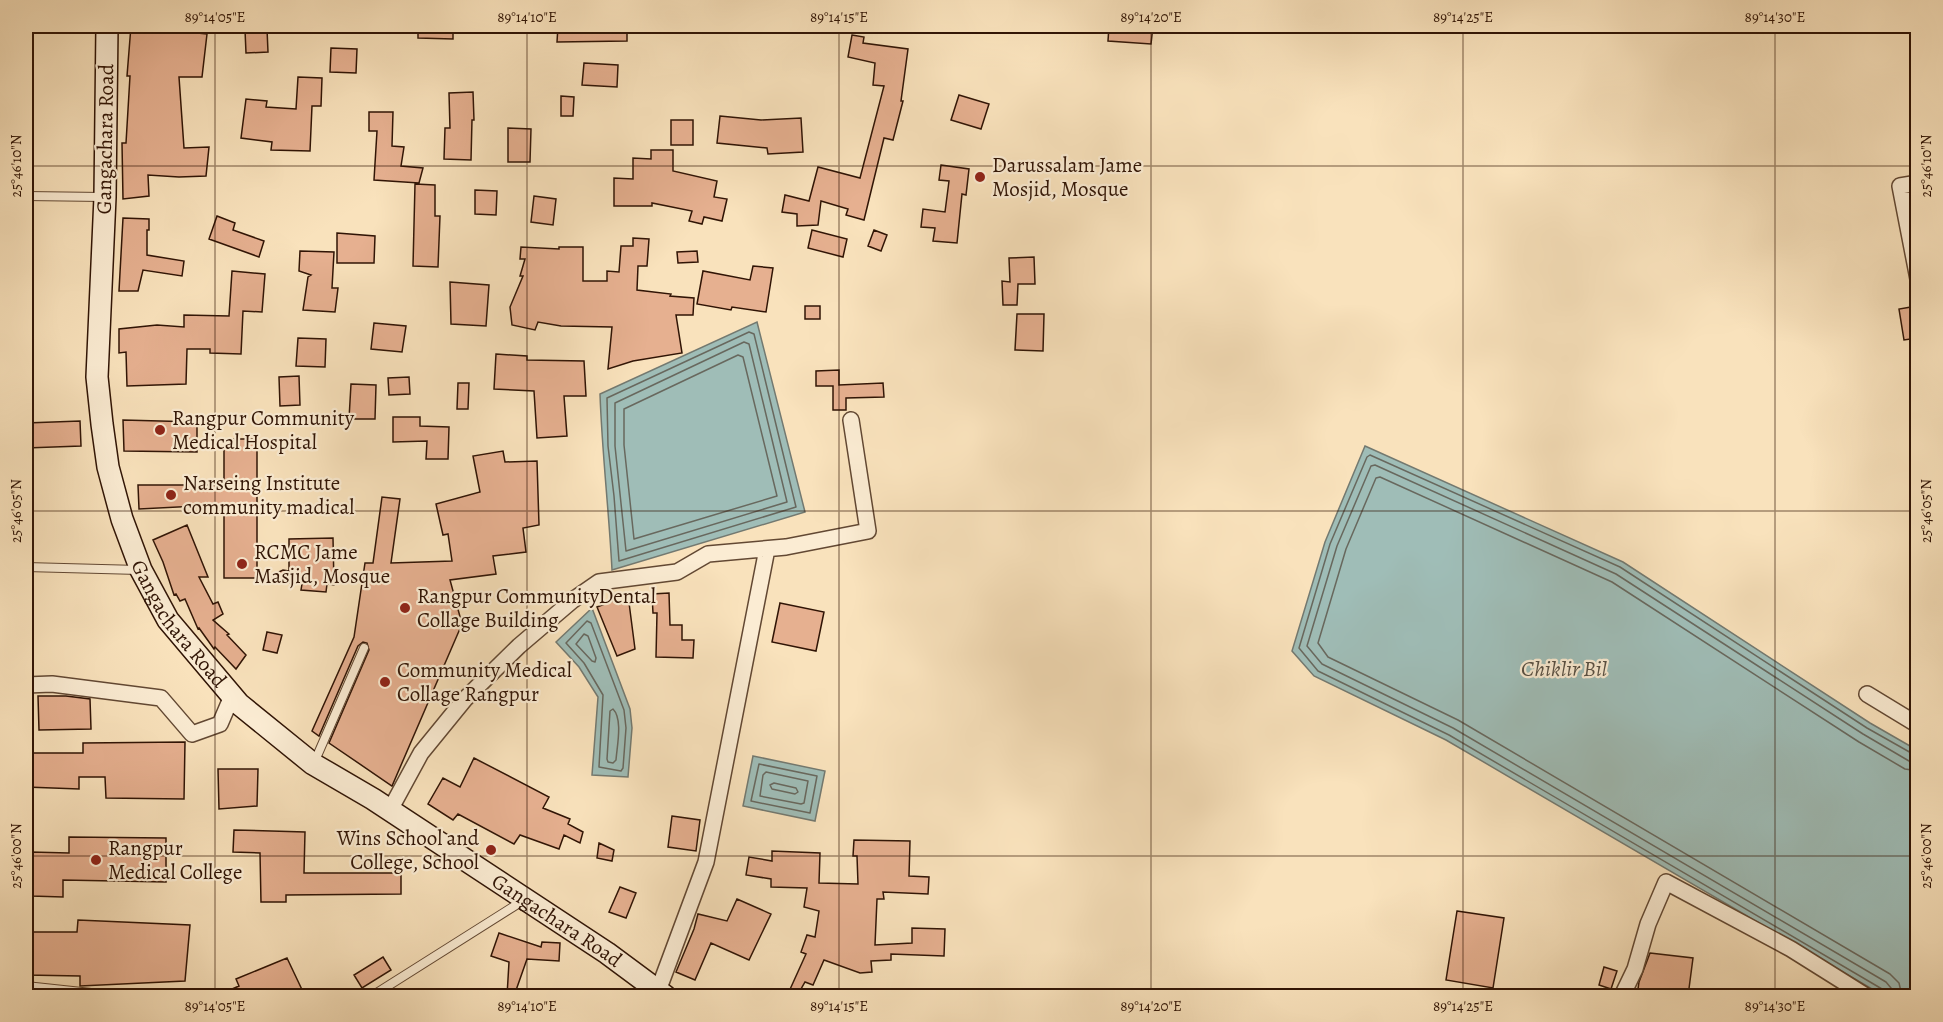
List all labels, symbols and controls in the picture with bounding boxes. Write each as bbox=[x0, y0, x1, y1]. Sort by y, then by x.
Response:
text: 89°14'05"E bbox=[185, 7, 245, 27]
text: 89°14'10"E bbox=[497, 7, 557, 27]
text: 89°14'15"E bbox=[810, 7, 868, 27]
text: 89°14'20"E bbox=[1120, 7, 1182, 27]
text: 89°14'25"E bbox=[1433, 7, 1493, 27]
text: 89°14'30"E bbox=[1745, 7, 1805, 27]
street label: Gangachara Road bbox=[90, 63, 120, 214]
text: 25°46'10"N bbox=[6, 134, 26, 197]
text: 25°46'10"N bbox=[1916, 134, 1936, 197]
place label: Darussalam Jame Mosjid, Mosque bbox=[992, 151, 1142, 203]
marker: Darussalam Jame Mosjid, Mosque bbox=[973, 170, 987, 184]
place label: Rangpur Community Medical Hospital bbox=[172, 404, 355, 456]
marker: Rangpur Community Medical Hospital bbox=[153, 423, 167, 437]
place label: Narseing Institute community madical bbox=[183, 469, 354, 521]
text: 25°46'05"N bbox=[6, 479, 26, 543]
text: 25°46'05"N bbox=[1916, 479, 1936, 543]
marker: Narseing Institute community madical bbox=[164, 488, 178, 502]
place label: RCMC Jame Masjid, Mosque bbox=[254, 538, 390, 590]
street label: Gangachara Road bbox=[125, 556, 234, 694]
marker: RCMC Jame Masjid, Mosque bbox=[235, 557, 249, 571]
place label: Rangpur CommunityDental Collage Building bbox=[417, 582, 656, 634]
marker: Rangpur CommunityDental Collage Building bbox=[398, 601, 412, 615]
water label: Chiklir Bil bbox=[1521, 654, 1607, 684]
place label: Community Medical Collage Rangpur bbox=[397, 656, 572, 708]
marker: Community Medical Collage Rangpur bbox=[378, 675, 392, 689]
text: 25°46'00"N bbox=[6, 823, 26, 889]
text: 25°46'00"N bbox=[1916, 823, 1936, 889]
place label: Wins School and College, School bbox=[336, 824, 480, 876]
place label: Rangpur Medical College bbox=[108, 834, 242, 886]
marker: Wins School and College, School bbox=[484, 843, 498, 857]
marker: Rangpur Medical College bbox=[89, 853, 103, 867]
street label: Gangachara Road bbox=[486, 867, 628, 974]
text: 89°14'05"E bbox=[185, 996, 245, 1016]
text: 89°14'10"E bbox=[497, 996, 557, 1016]
text: 89°14'15"E bbox=[810, 996, 868, 1016]
text: 89°14'20"E bbox=[1120, 996, 1182, 1016]
text: 89°14'25"E bbox=[1433, 996, 1493, 1016]
text: 89°14'30"E bbox=[1745, 996, 1805, 1016]

